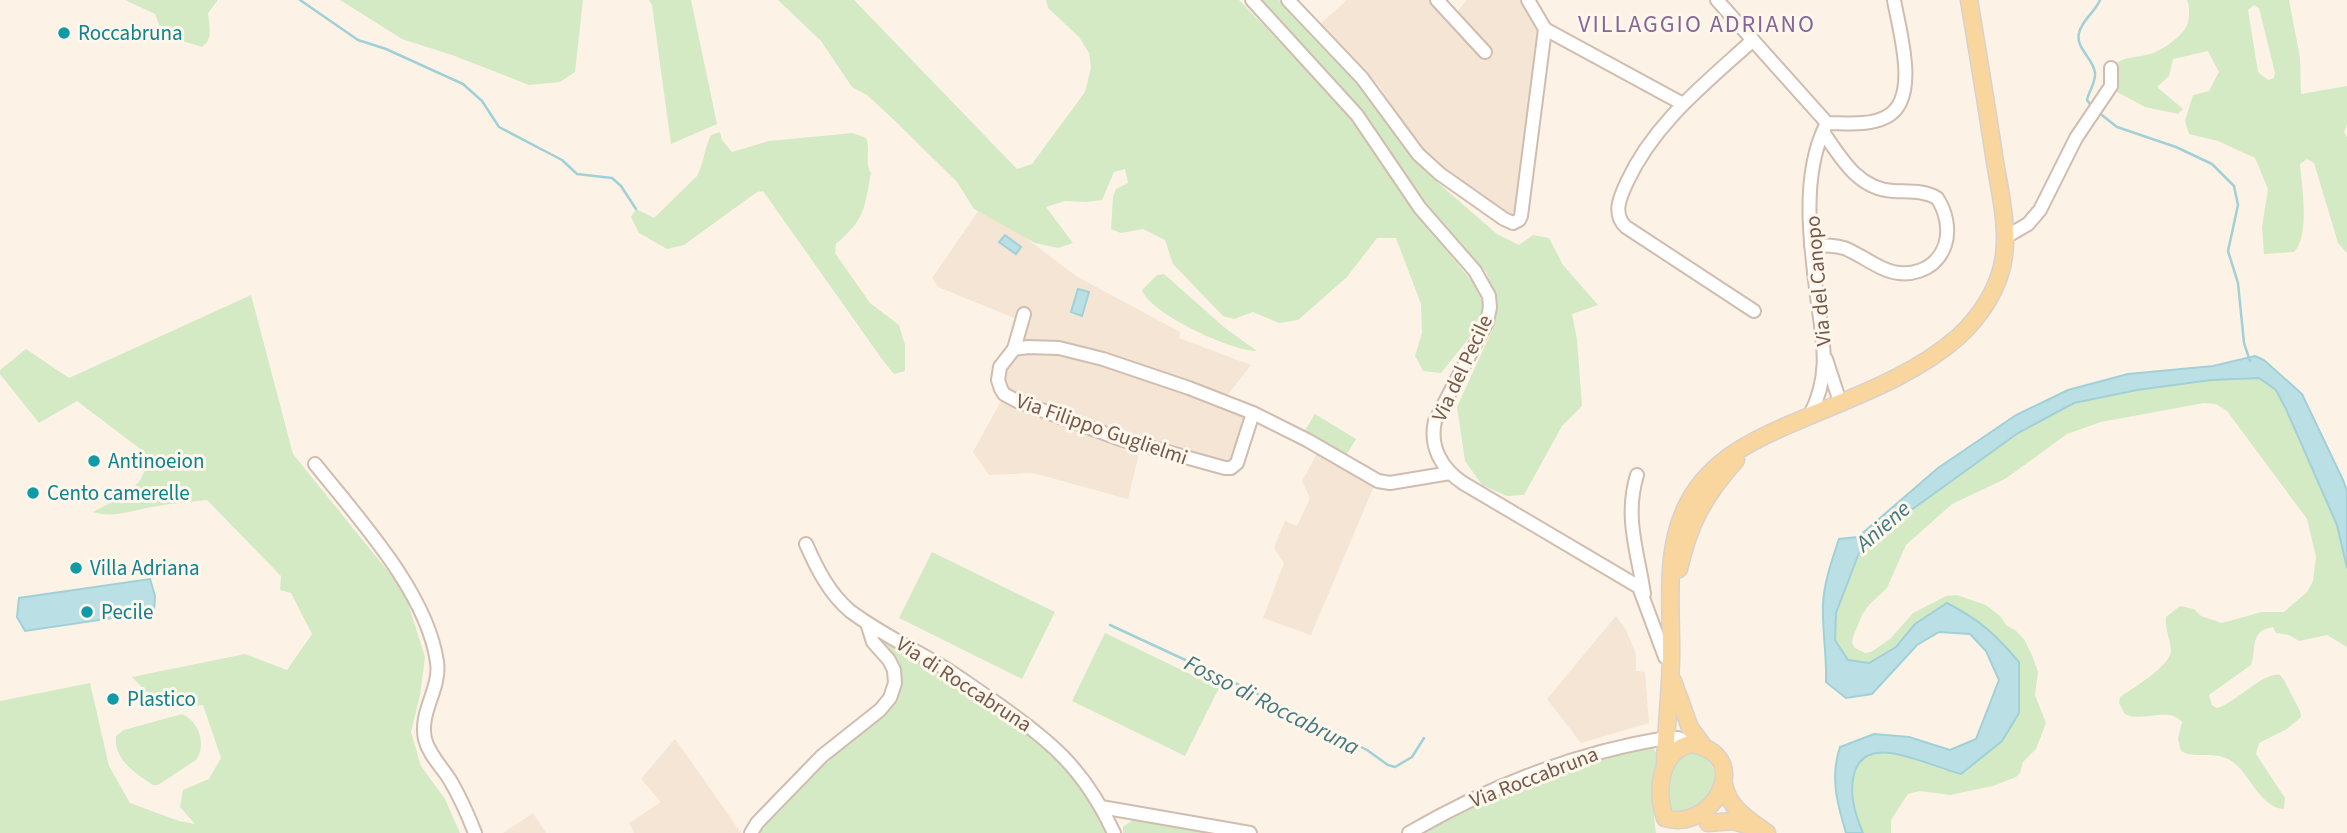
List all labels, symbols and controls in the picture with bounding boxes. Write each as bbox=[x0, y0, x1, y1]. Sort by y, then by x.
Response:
district label: VILLAGGIO ADRIANO bbox=[1578, 7, 1816, 42]
place label: Roccabruna bbox=[78, 18, 183, 48]
marker: Roccabruna bbox=[56, 25, 72, 41]
street label: Via del Canopo bbox=[1797, 215, 1839, 347]
street label: Via del Pecile bbox=[1424, 310, 1500, 426]
street label: Via Filippo Guglielmi bbox=[1012, 386, 1192, 472]
place label: Antinoeion bbox=[108, 446, 204, 476]
marker: Antinoeion bbox=[86, 453, 102, 469]
place label: Cento camerelle bbox=[47, 478, 190, 508]
marker: Cento camerelle bbox=[25, 485, 41, 501]
water label: Aniene bbox=[1847, 493, 1918, 561]
place label: Villa Adriana bbox=[90, 553, 200, 583]
marker: Villa Adriana bbox=[68, 560, 84, 576]
place label: Pecile bbox=[101, 597, 153, 627]
marker: Pecile bbox=[79, 604, 95, 620]
street label: Via di Roccabruna bbox=[890, 629, 1038, 739]
water label: Fosso di Roccabruna bbox=[1179, 647, 1365, 763]
place label: Plastico bbox=[127, 684, 196, 714]
marker: Plastico bbox=[105, 691, 121, 707]
street label: Via Roccabruna bbox=[1465, 739, 1603, 815]

